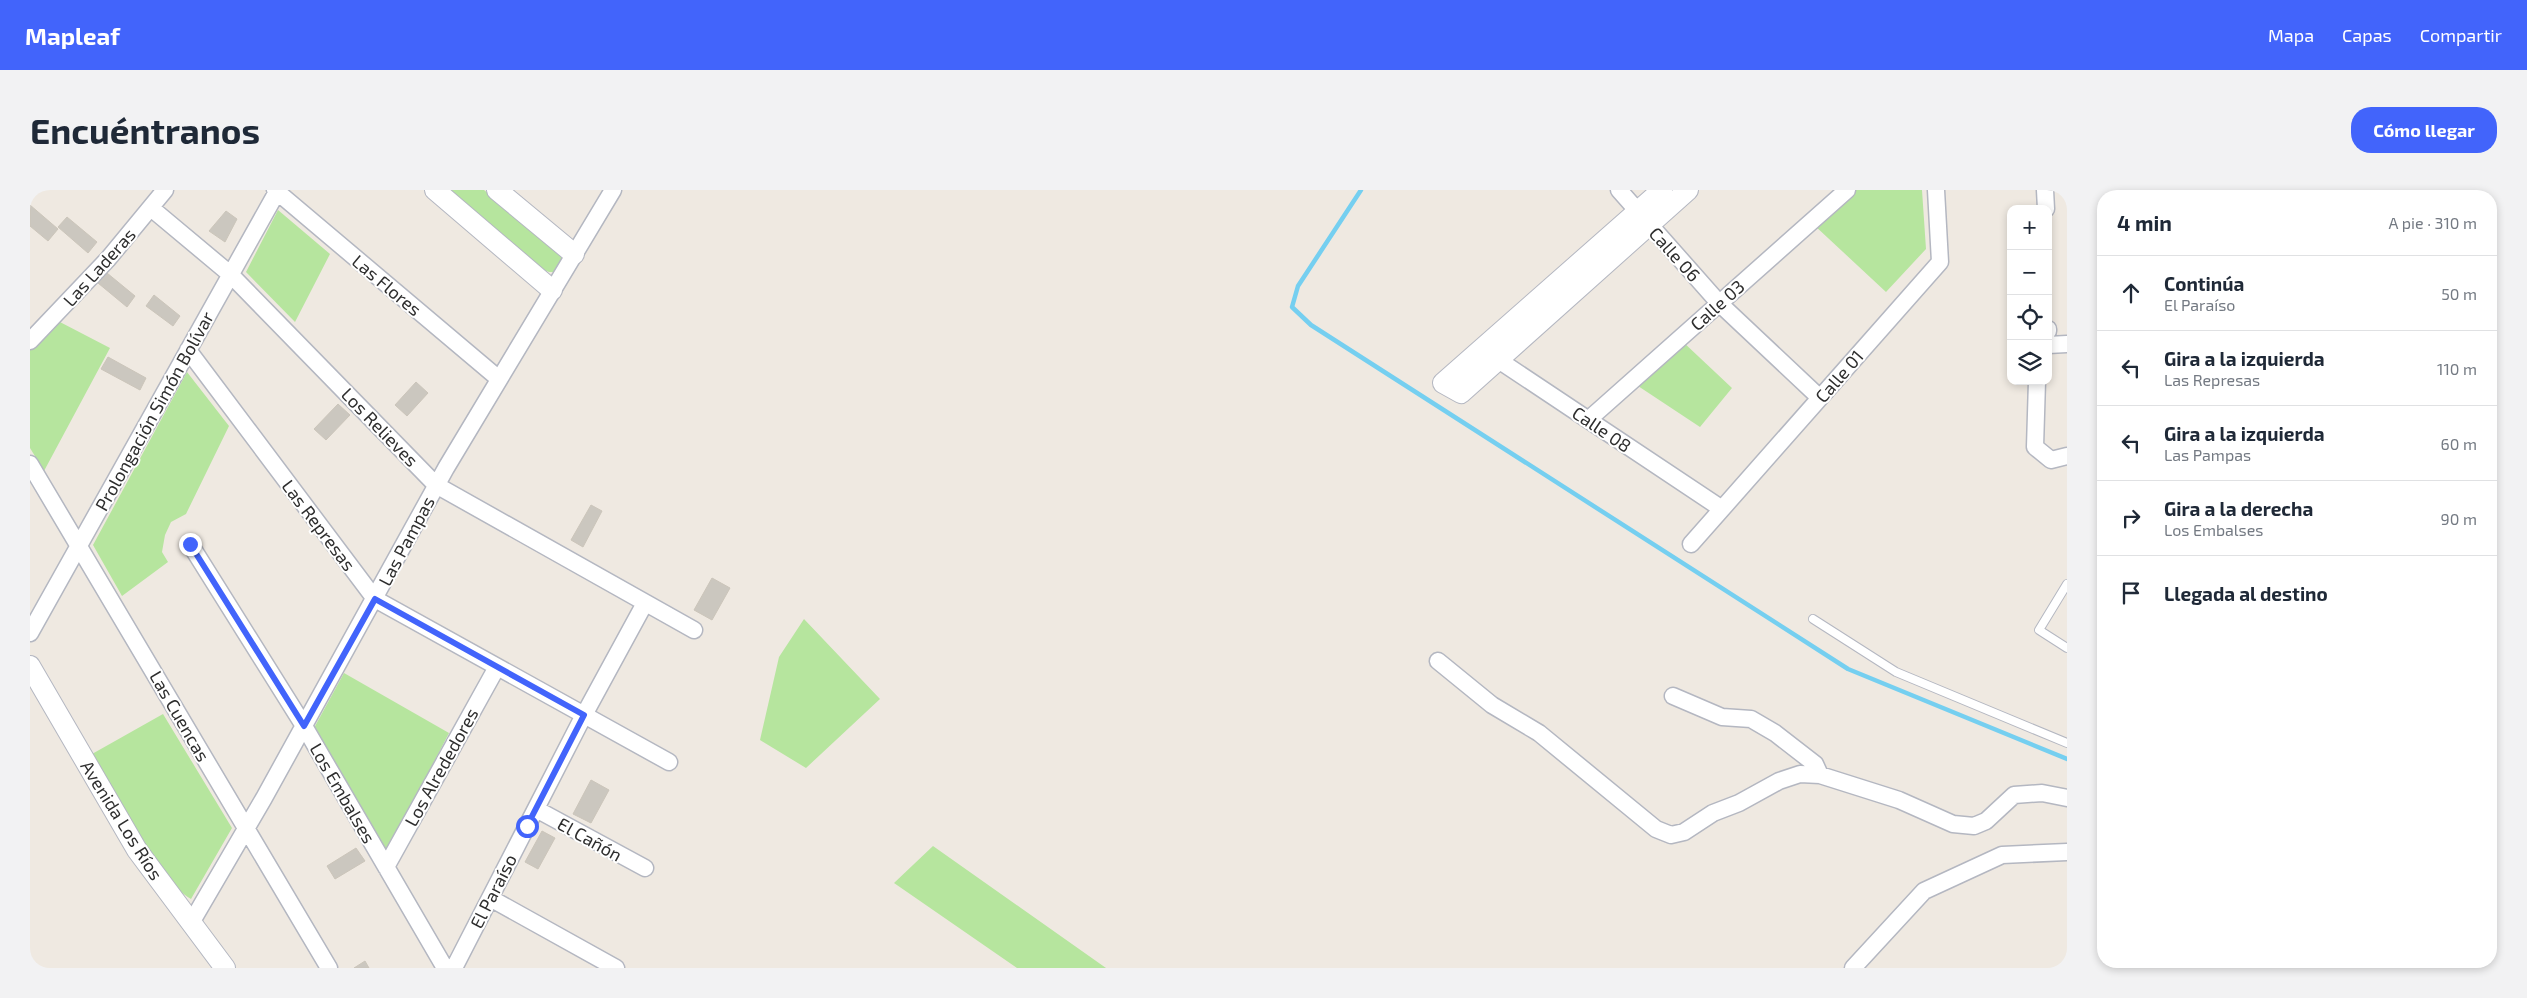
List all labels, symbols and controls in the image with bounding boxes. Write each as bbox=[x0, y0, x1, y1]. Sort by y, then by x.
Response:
text: Mapleaf bbox=[25, 21, 120, 50]
text: Mapa bbox=[2268, 24, 2314, 46]
text: Capas bbox=[2342, 24, 2392, 46]
text: Compartir bbox=[2420, 24, 2502, 46]
button: Cómo llegar bbox=[2351, 107, 2497, 153]
text: Encuéntranos bbox=[30, 109, 260, 151]
map controls bbox=[2007, 205, 2052, 385]
button: + bbox=[2007, 205, 2052, 250]
text: 4 min bbox=[2117, 210, 2172, 235]
text: A pie · 310 m bbox=[2389, 213, 2477, 232]
street label: Calle 06 bbox=[1645, 222, 1705, 286]
street label: Las Laderas bbox=[58, 223, 140, 311]
street label: Las Flores bbox=[348, 250, 426, 320]
button: − bbox=[2007, 250, 2052, 295]
text: Continúa bbox=[2164, 272, 2244, 295]
street label: Calle 03 bbox=[1685, 275, 1749, 335]
icon: ahead bbox=[2117, 279, 2145, 307]
text: 50 m bbox=[2441, 284, 2477, 303]
button: locate bbox=[2007, 295, 2052, 340]
text: El Paraíso bbox=[2164, 295, 2235, 314]
street label: Prolongación Simón Bolívar bbox=[90, 308, 218, 514]
button: layers bbox=[2007, 340, 2052, 385]
street label: Calle 01 bbox=[1810, 345, 1868, 407]
text: Gira a la izquierda bbox=[2164, 347, 2325, 370]
icon: left bbox=[2117, 354, 2145, 382]
text: 110 m bbox=[2437, 359, 2477, 378]
text: Las Represas bbox=[2164, 370, 2260, 389]
street label: Los Relieves bbox=[337, 383, 423, 471]
street label: Calle 08 bbox=[1568, 401, 1636, 457]
text: Gira a la izquierda bbox=[2164, 422, 2325, 445]
icon: left bbox=[2117, 429, 2145, 457]
text: 60 m bbox=[2441, 434, 2477, 453]
text: Las Pampas bbox=[2164, 445, 2251, 464]
street label: Las Represas bbox=[278, 475, 360, 575]
street label: Las Pampas bbox=[373, 493, 439, 589]
text: Gira a la derecha bbox=[2164, 497, 2313, 520]
icon: right bbox=[2117, 504, 2145, 532]
text: 90 m bbox=[2441, 509, 2477, 528]
text: Los Embalses bbox=[2164, 520, 2263, 539]
route end bbox=[179, 533, 202, 556]
icon: arrive bbox=[2117, 579, 2145, 607]
text: Llegada al destino bbox=[2164, 582, 2328, 605]
street label: Las Cuencas bbox=[145, 667, 215, 765]
street label: Los Alrededores bbox=[399, 704, 483, 830]
street label: Los Embalses bbox=[306, 739, 380, 847]
street label: Avenida Los Ríos bbox=[76, 756, 168, 884]
street label: El Cañón bbox=[554, 812, 626, 866]
route start bbox=[516, 815, 539, 838]
street label: El Paraíso bbox=[465, 850, 521, 932]

